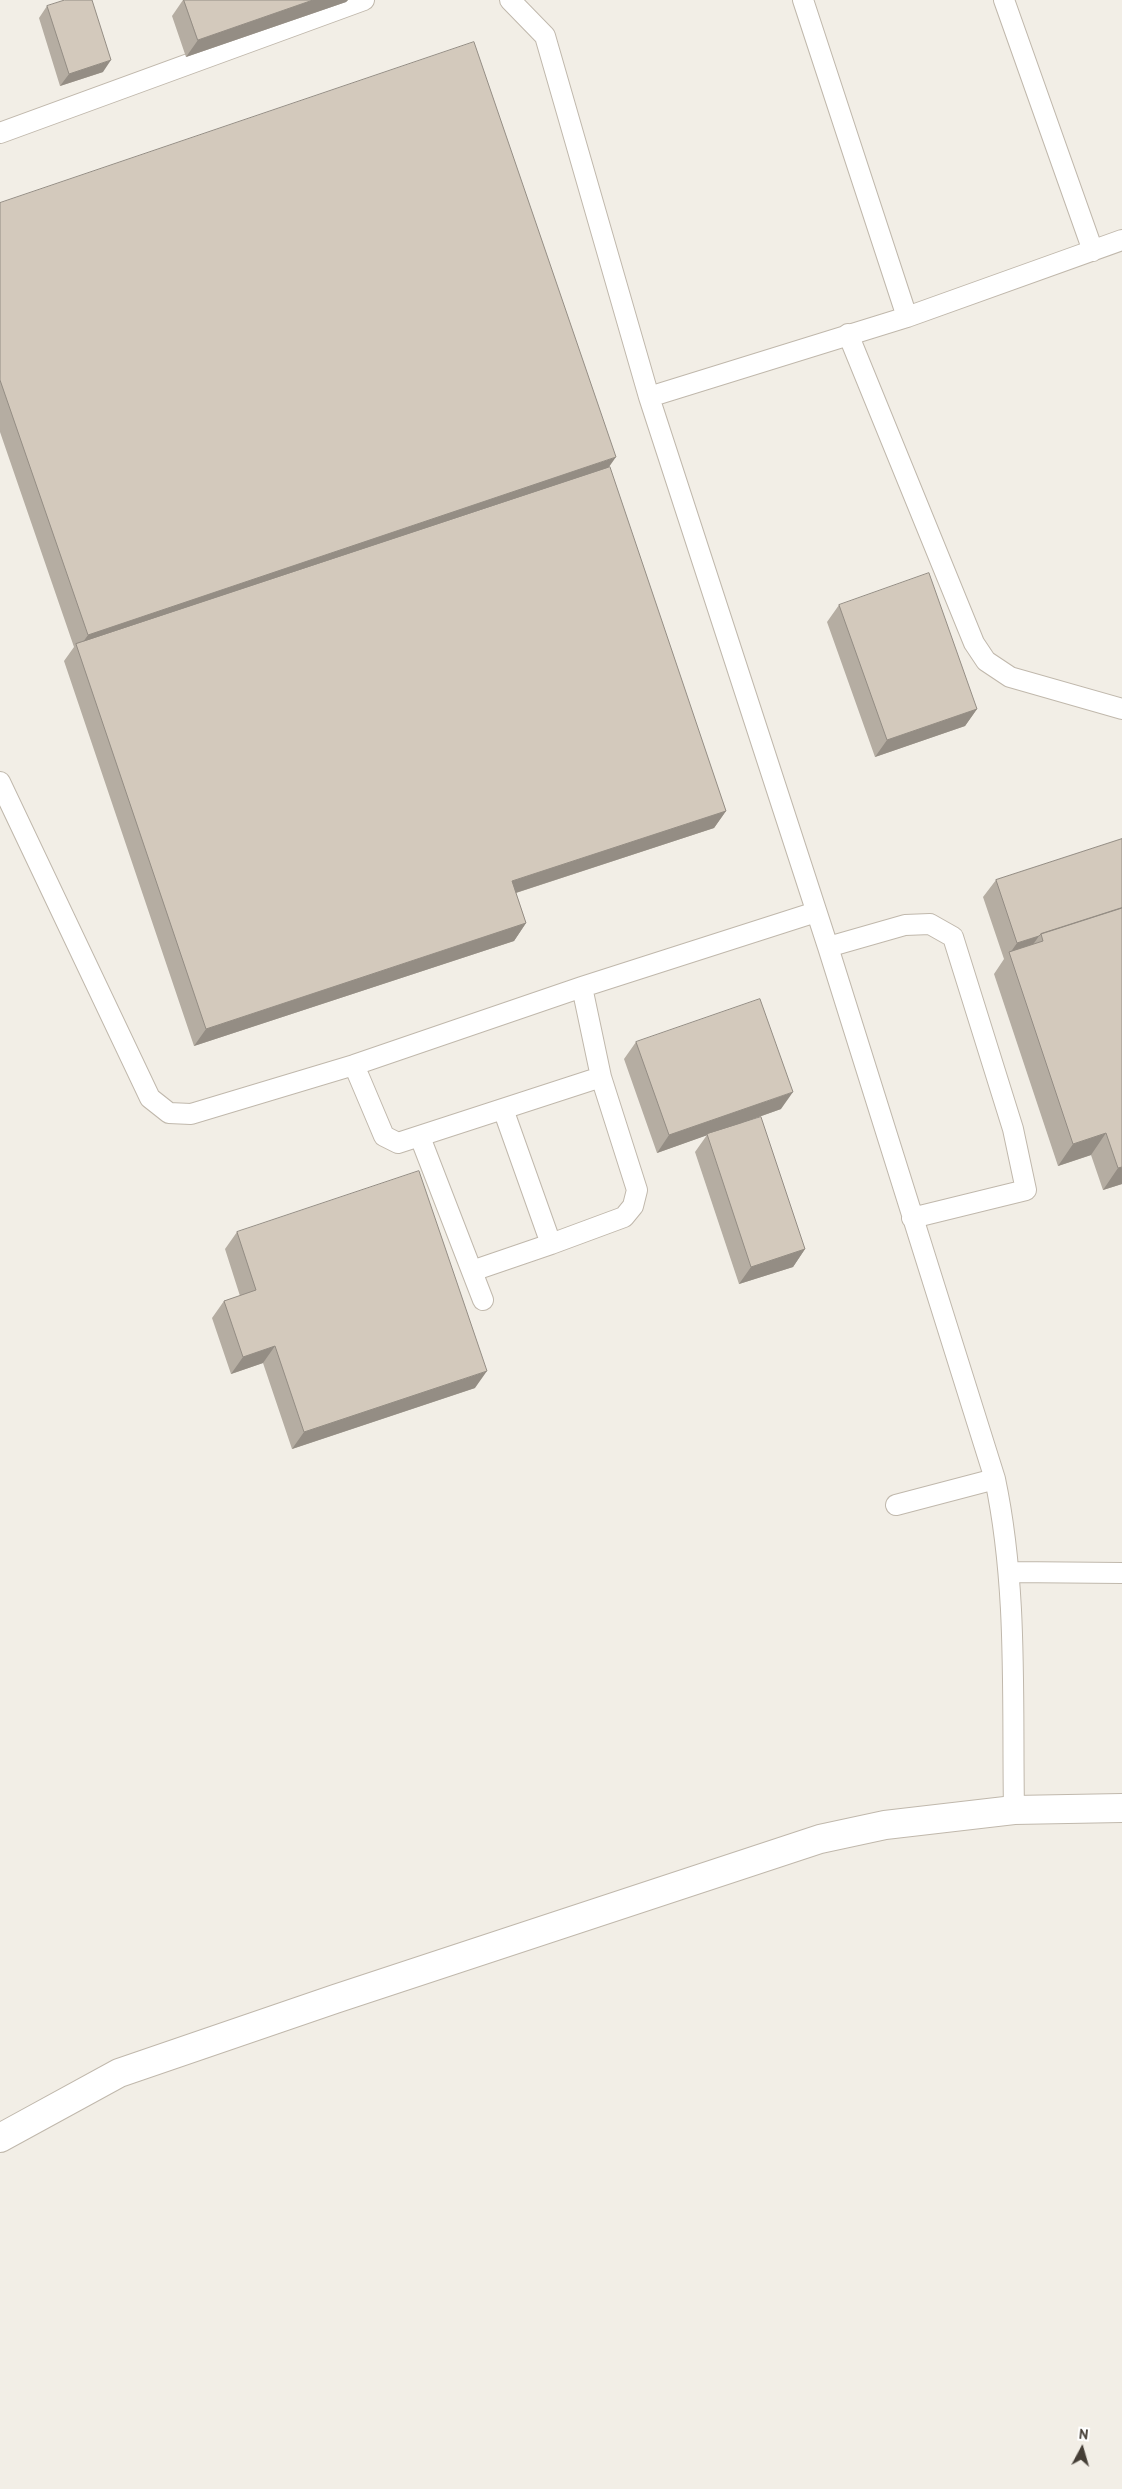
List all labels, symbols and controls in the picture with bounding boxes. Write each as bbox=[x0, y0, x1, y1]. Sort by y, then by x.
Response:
north arrow bbox=[1057, 2424, 1107, 2474]
text: N bbox=[1078, 2425, 1089, 2444]

